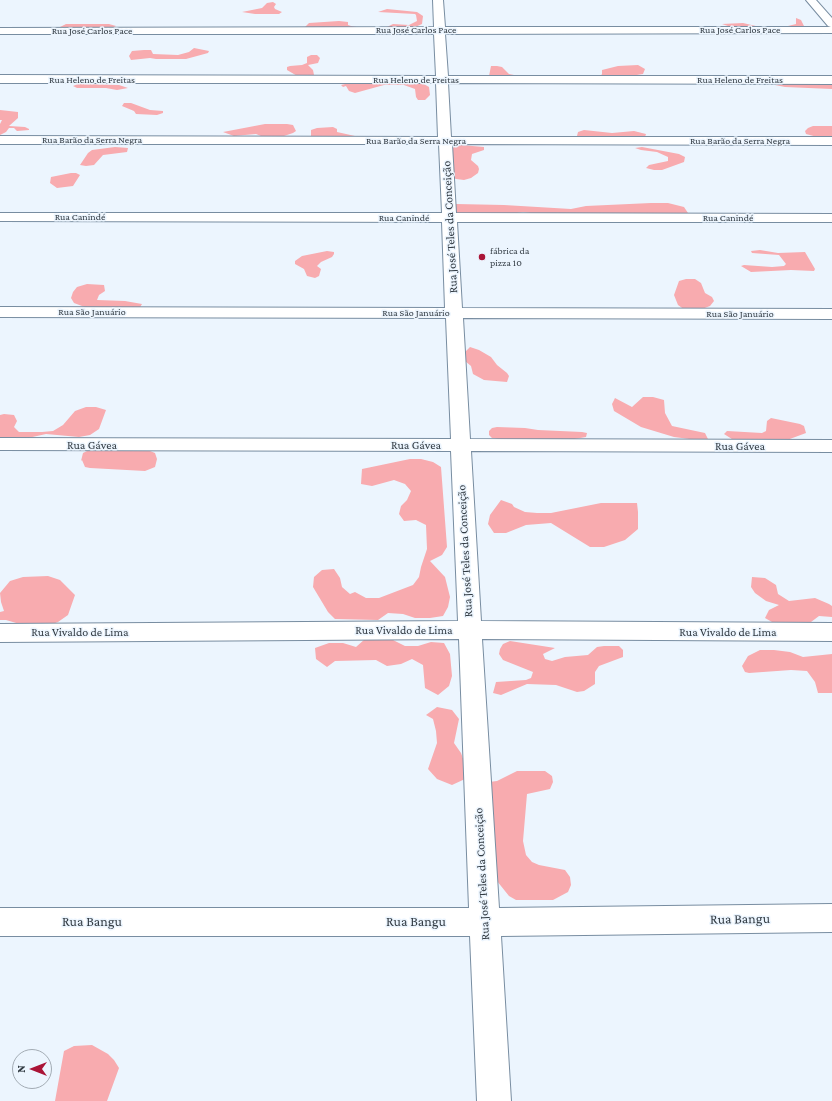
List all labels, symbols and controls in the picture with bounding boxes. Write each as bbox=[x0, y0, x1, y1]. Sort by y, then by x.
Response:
street label: Rua José Carlos Pace bbox=[376, 24, 456, 36]
street label: Rua José Carlos Pace bbox=[700, 24, 780, 36]
street label: Rua José Carlos Pace bbox=[52, 25, 132, 37]
street label: Rua Heleno de Freitas bbox=[49, 74, 135, 86]
street label: Rua Heleno de Freitas bbox=[373, 74, 459, 86]
street label: Rua Heleno de Freitas bbox=[697, 74, 783, 86]
street label: Rua Barão da Serra Negra bbox=[42, 134, 142, 146]
street label: Rua Barão da Serra Negra bbox=[366, 135, 466, 147]
street label: Rua Barão da Serra Negra bbox=[690, 135, 790, 147]
street label: Rua José Teles da Conceição bbox=[439, 160, 461, 294]
street label: Rua Canindé bbox=[55, 211, 105, 223]
street label: Rua Canindé bbox=[379, 212, 429, 224]
street label: Rua Canindé bbox=[703, 212, 753, 224]
place label: fábrica da pizza 10 bbox=[490, 245, 529, 268]
marker: fábrica da pizza 10 bbox=[477, 252, 487, 262]
street label: Rua São Januário bbox=[58, 306, 126, 318]
street label: Rua São Januário bbox=[382, 307, 450, 319]
street label: Rua São Januário bbox=[706, 308, 774, 320]
street label: Rua Gávea bbox=[67, 438, 117, 452]
street label: Rua Gávea bbox=[391, 438, 441, 452]
street label: Rua Gávea bbox=[715, 439, 765, 453]
street label: Rua José Teles da Conceição bbox=[454, 484, 476, 618]
street label: Rua Vivaldo de Lima bbox=[355, 623, 453, 637]
street label: Rua Vivaldo de Lima bbox=[31, 625, 129, 639]
street label: Rua Vivaldo de Lima bbox=[679, 625, 777, 639]
street label: Rua José Teles da Conceição bbox=[471, 807, 493, 941]
street label: Rua Bangu bbox=[710, 910, 770, 928]
street label: Rua Bangu bbox=[62, 914, 122, 930]
street label: Rua Bangu bbox=[386, 914, 446, 930]
north arrow bbox=[12, 1049, 52, 1089]
text: N bbox=[15, 1065, 27, 1073]

